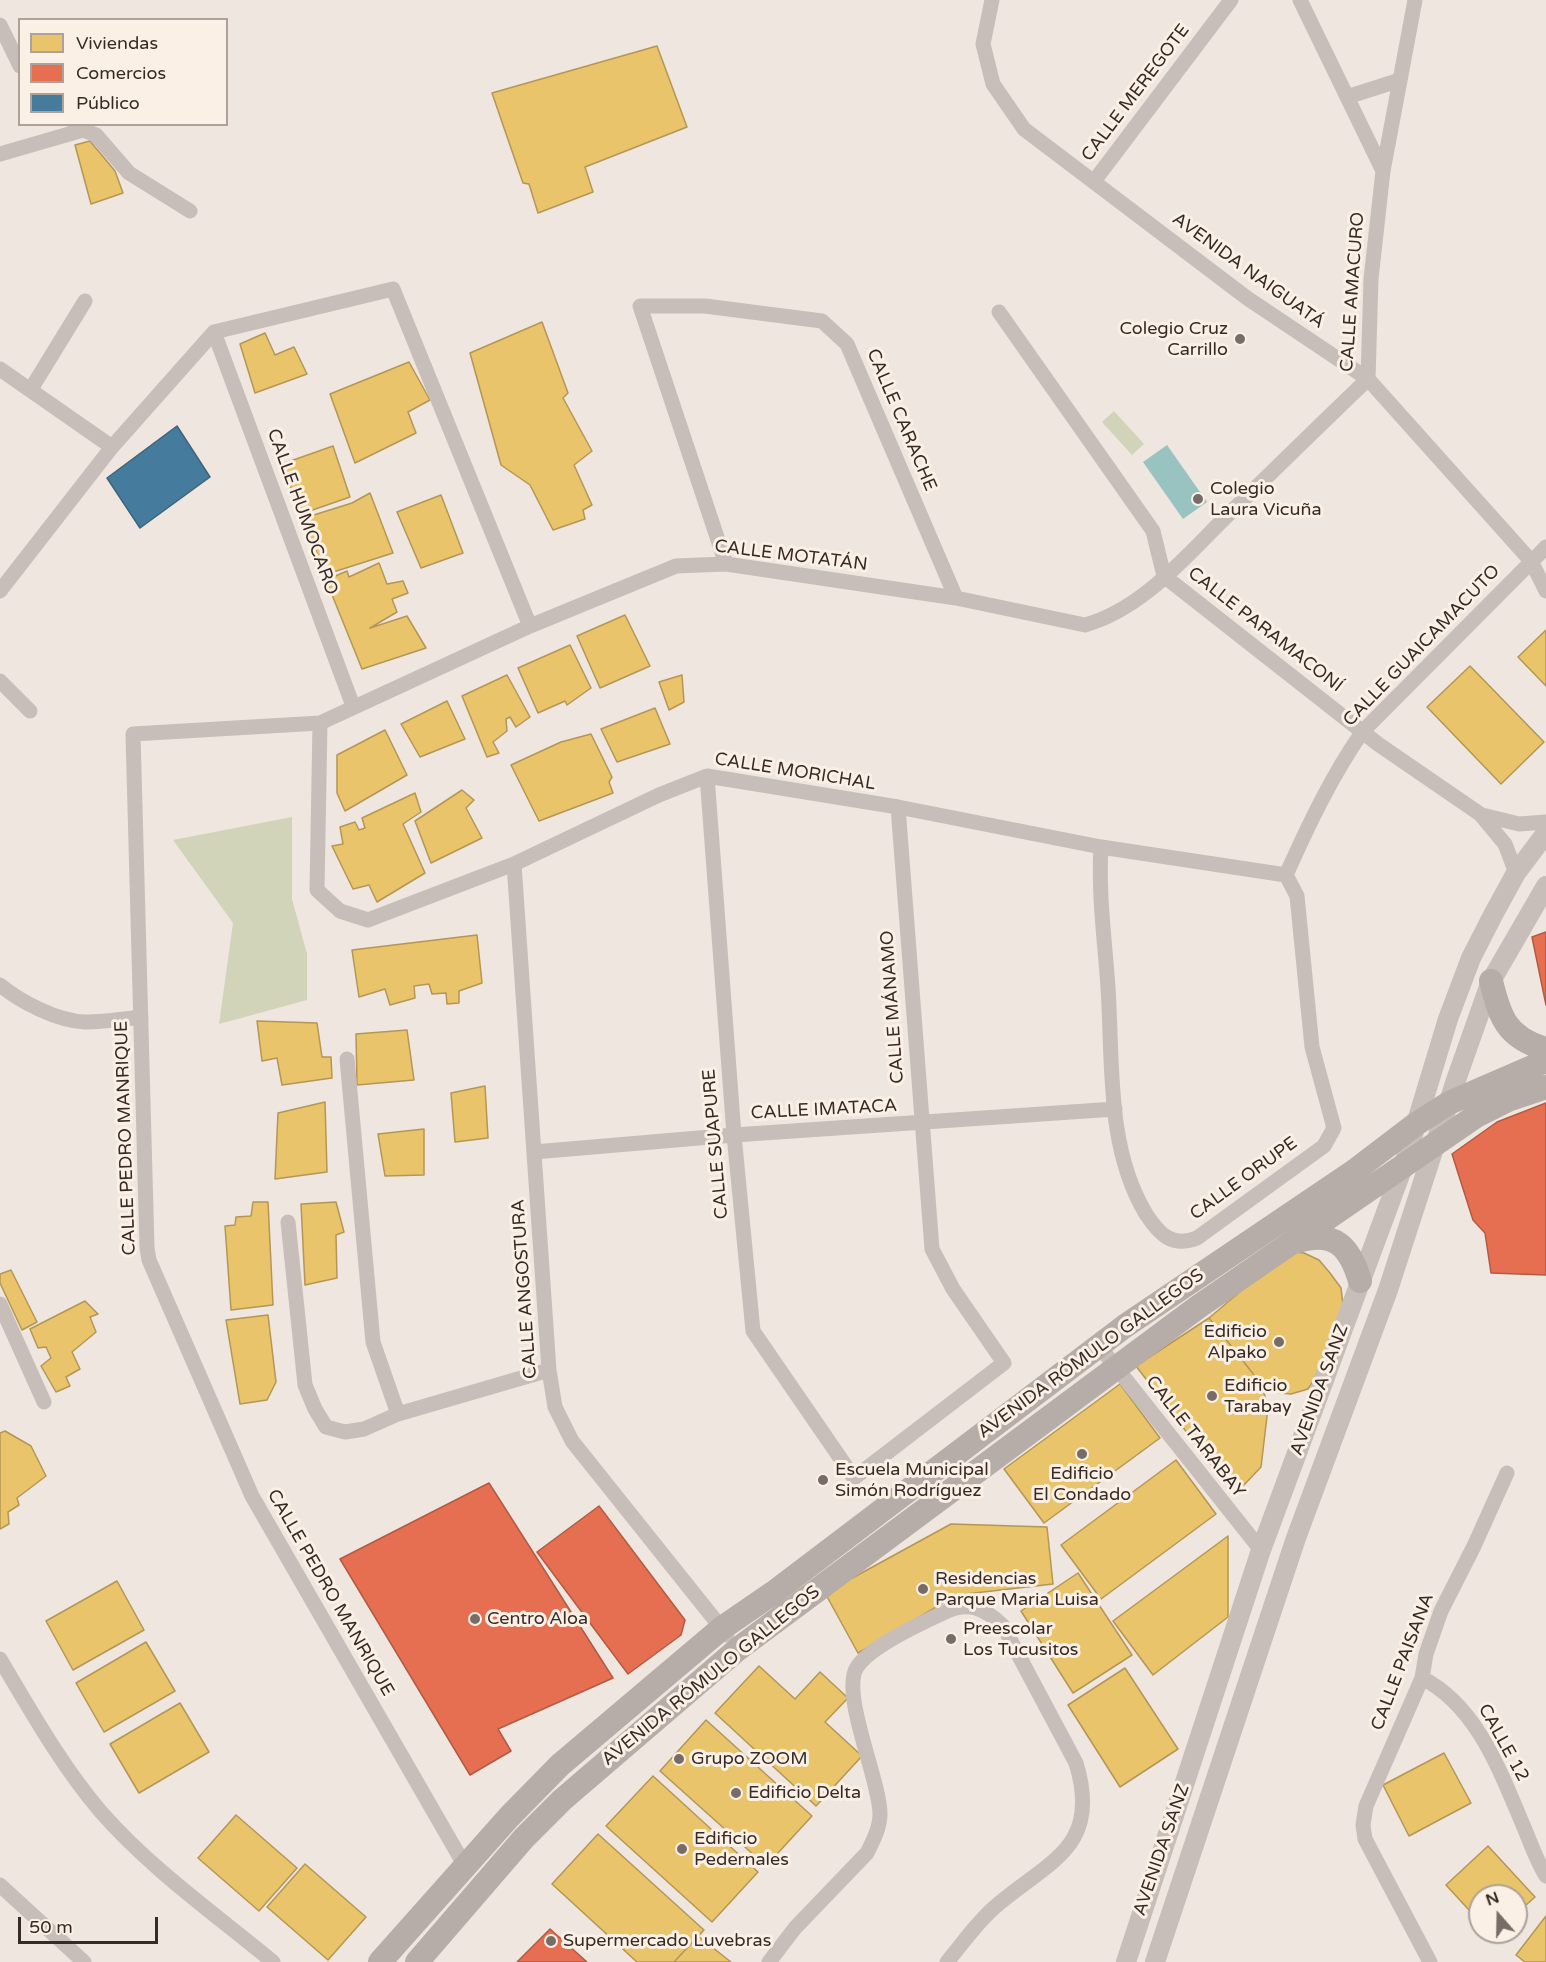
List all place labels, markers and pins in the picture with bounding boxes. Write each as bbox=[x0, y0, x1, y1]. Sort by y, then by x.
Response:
place label: Colegio Cruz Carrillo bbox=[1119, 318, 1228, 360]
marker: Colegio Cruz Carrillo bbox=[1233, 332, 1247, 346]
place label: Colegio Laura Vicuña bbox=[1210, 478, 1321, 520]
marker: Colegio Laura Vicuña bbox=[1191, 492, 1205, 506]
place label: Edificio Alpako bbox=[1203, 1321, 1267, 1364]
marker: Edificio Alpako bbox=[1272, 1335, 1286, 1349]
place label: Edificio Tarabay bbox=[1224, 1375, 1292, 1418]
marker: Edificio Tarabay bbox=[1205, 1389, 1219, 1403]
marker: Edificio El Condado bbox=[1075, 1447, 1089, 1461]
place label: Escuela Municipal Simón Rodríguez bbox=[835, 1459, 989, 1502]
place label: Edificio El Condado bbox=[1033, 1463, 1131, 1506]
marker: Escuela Municipal Simón Rodríguez bbox=[816, 1473, 830, 1487]
place label: Residencias Parque Maria Luisa bbox=[935, 1568, 1099, 1610]
marker: Residencias Parque Maria Luisa bbox=[916, 1582, 930, 1596]
place label: Centro Aloa bbox=[487, 1608, 588, 1630]
marker: Centro Aloa bbox=[468, 1612, 482, 1626]
place label: Preescolar Los Tucusitos bbox=[963, 1618, 1078, 1660]
marker: Preescolar Los Tucusitos bbox=[944, 1632, 958, 1646]
place label: Grupo ZOOM bbox=[691, 1748, 808, 1770]
marker: Grupo ZOOM bbox=[672, 1752, 686, 1766]
place label: Edificio Delta bbox=[748, 1782, 861, 1804]
marker: Edificio Delta bbox=[729, 1786, 743, 1800]
place label: Edificio Pedernales bbox=[694, 1828, 789, 1870]
marker: Edificio Pedernales bbox=[675, 1842, 689, 1856]
place label: Supermercado Luvebras bbox=[563, 1930, 771, 1952]
marker: Supermercado Luvebras bbox=[544, 1934, 558, 1948]

